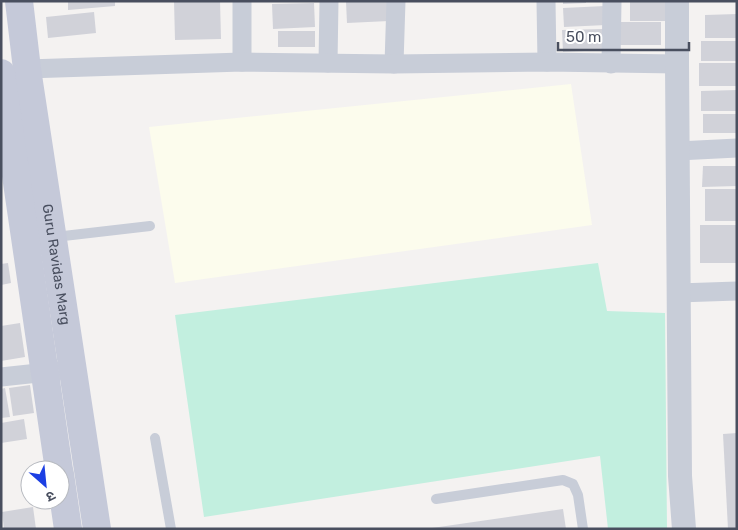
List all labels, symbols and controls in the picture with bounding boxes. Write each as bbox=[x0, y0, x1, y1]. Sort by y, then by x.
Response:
scale bar bbox=[558, 20, 689, 52]
text: 50 m bbox=[566, 28, 601, 46]
street label: Guru Ravidas Marg bbox=[39, 203, 74, 326]
north arrow bbox=[20, 460, 70, 510]
text: उ bbox=[42, 487, 58, 506]

